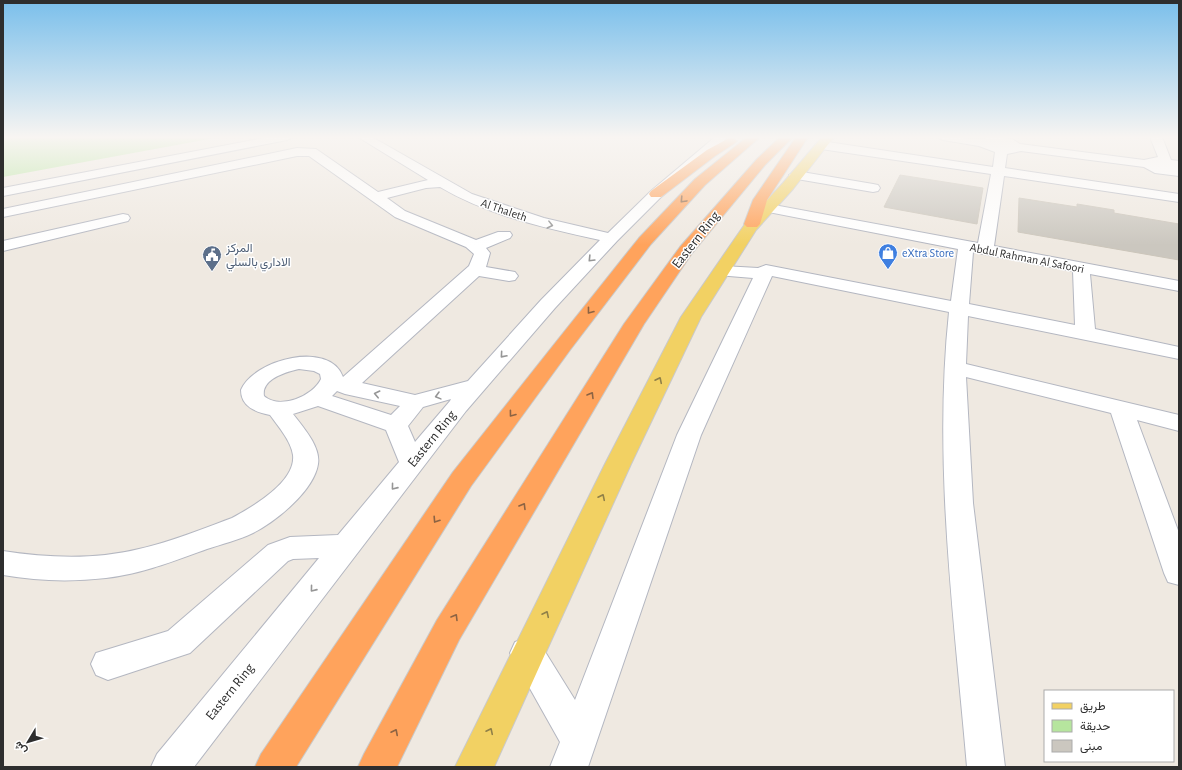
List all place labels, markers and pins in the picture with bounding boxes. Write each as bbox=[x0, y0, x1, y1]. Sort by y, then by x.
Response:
place label: المركز الاداري بالسلي bbox=[225, 242, 291, 272]
shop icon: eXtra Store bbox=[877, 242, 899, 270]
public building icon: المركز الاداري بالسلي bbox=[201, 244, 223, 272]
place label: eXtra Store bbox=[902, 247, 954, 259]

